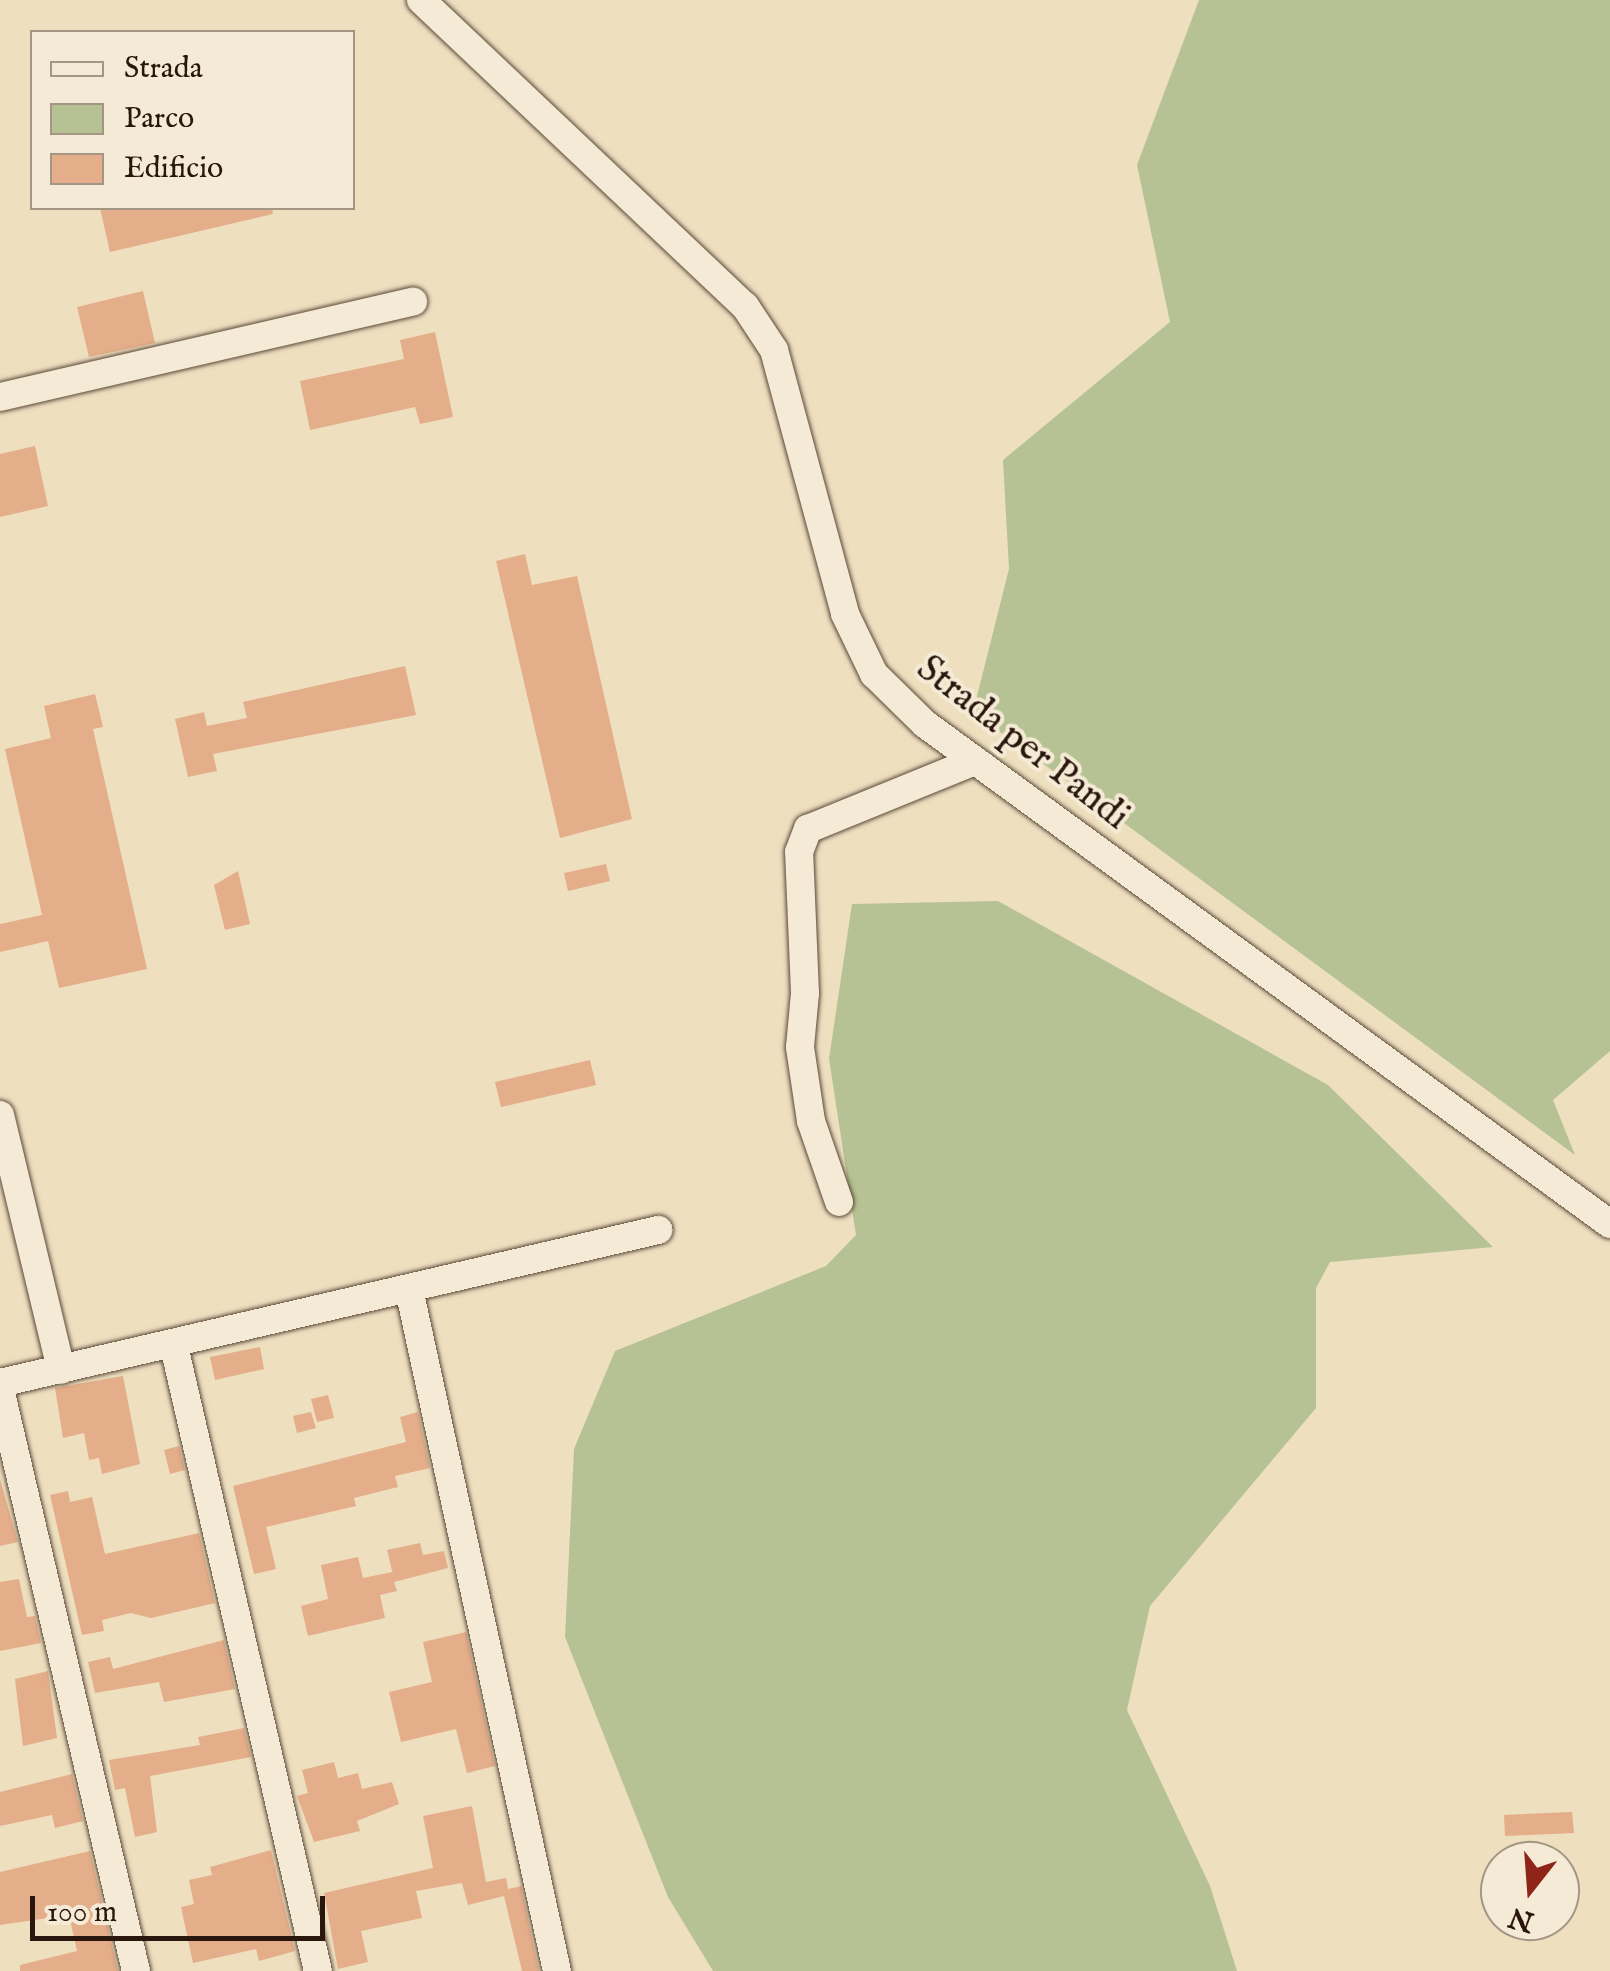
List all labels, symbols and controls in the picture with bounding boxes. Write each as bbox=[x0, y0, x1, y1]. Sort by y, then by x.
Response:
legend bbox=[30, 30, 355, 210]
text: Strada bbox=[124, 50, 203, 88]
text: Parco bbox=[124, 100, 194, 138]
text: Edificio bbox=[124, 150, 223, 188]
street label: Strada per Pandi bbox=[907, 647, 1137, 841]
north arrow bbox=[1480, 1841, 1580, 1941]
scale bar bbox=[35, 1876, 330, 1938]
text: 100 m bbox=[47, 1894, 117, 1932]
text: N bbox=[1505, 1898, 1538, 1939]

